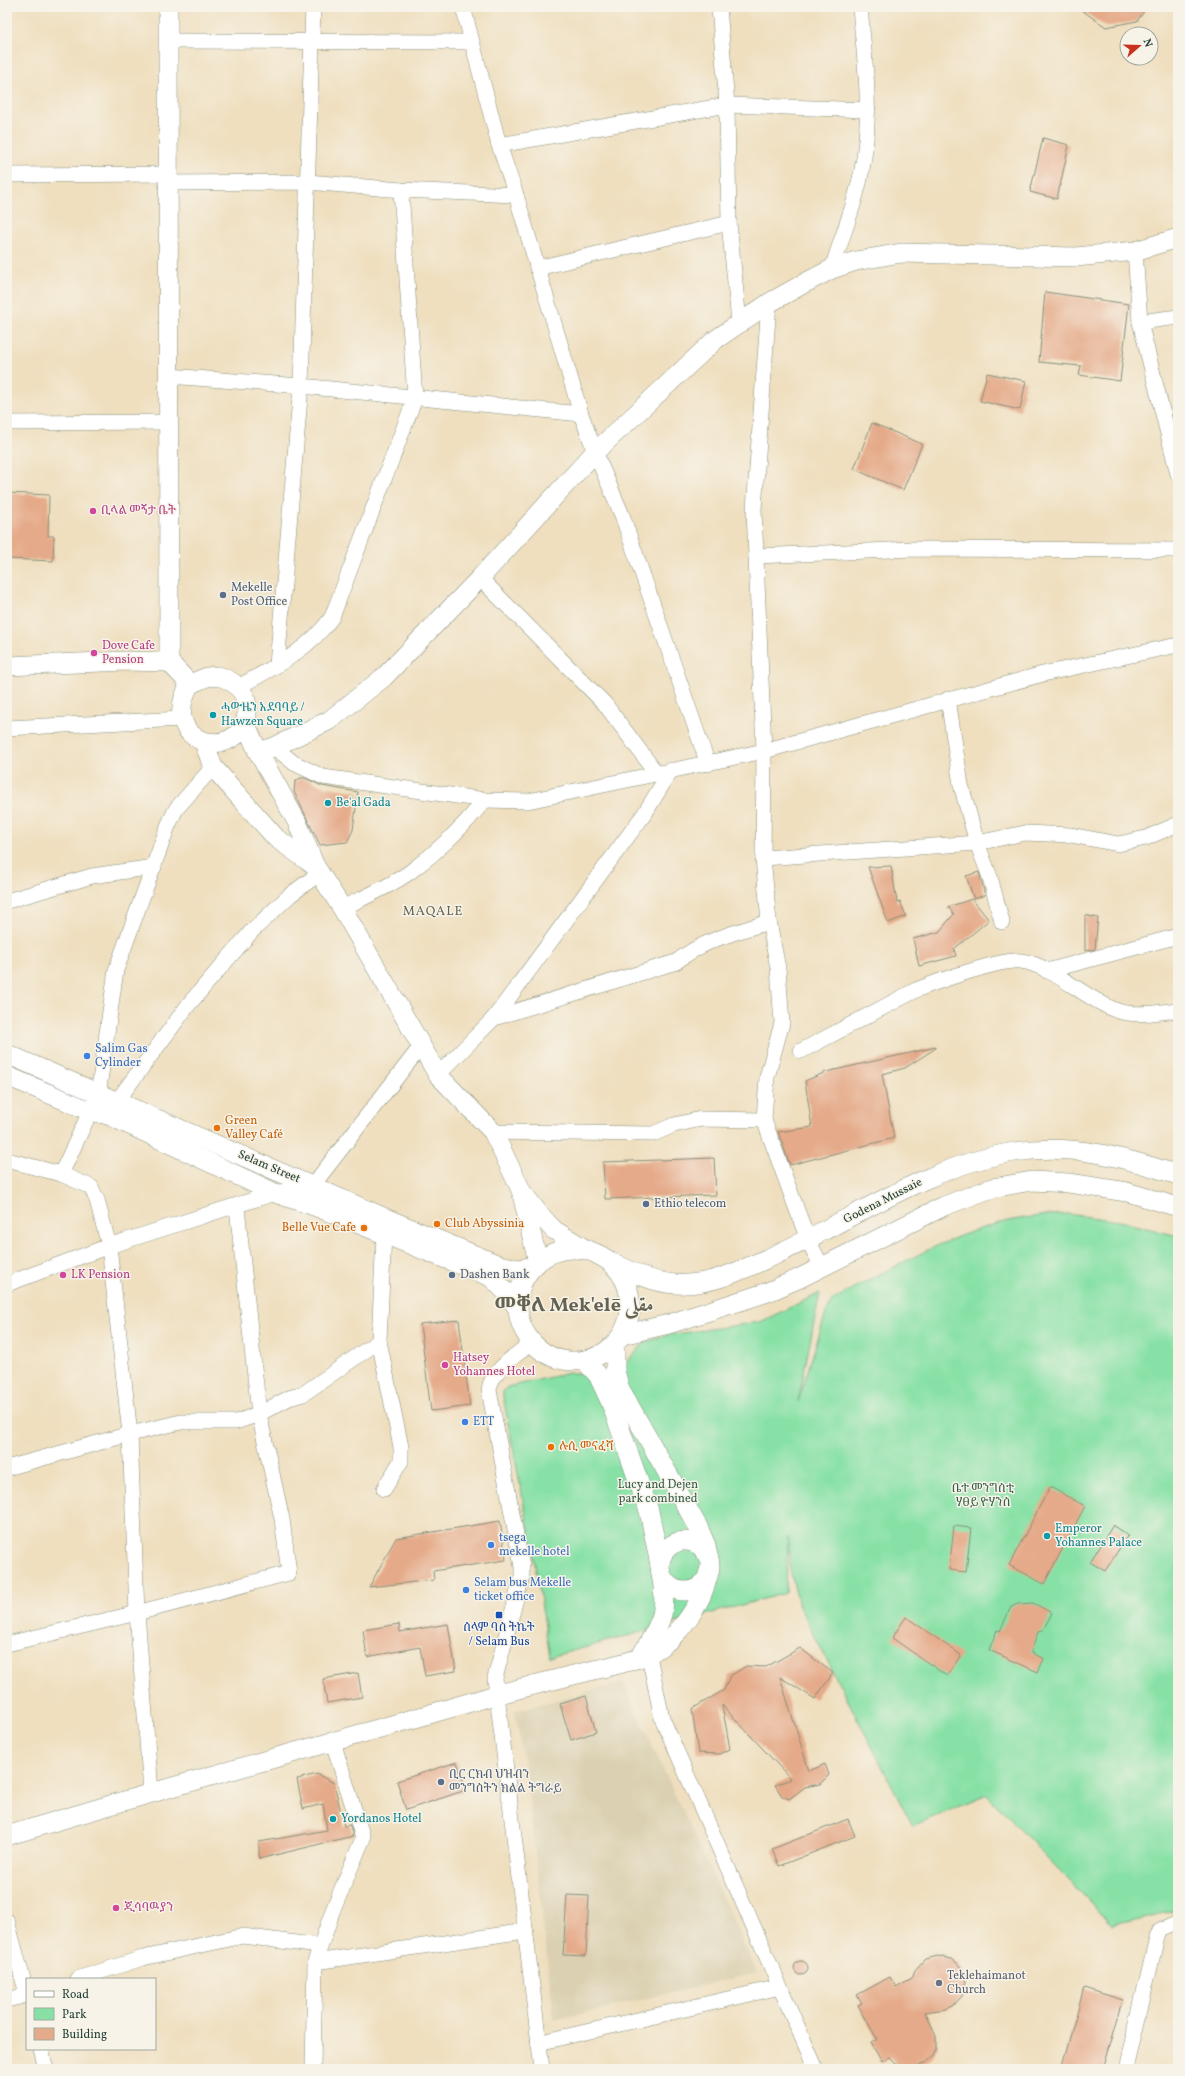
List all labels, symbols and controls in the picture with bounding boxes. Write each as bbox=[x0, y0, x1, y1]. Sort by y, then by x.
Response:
north arrow bbox=[1119, 26, 1159, 66]
text: N bbox=[1139, 37, 1155, 49]
place label: ቢላል መኝታ ቤት bbox=[101, 503, 176, 519]
marker: ቢላል መኝታ ቤት bbox=[88, 506, 98, 516]
place label: Mekelle Post Office bbox=[231, 580, 287, 610]
marker: Mekelle Post Office bbox=[218, 590, 228, 600]
place label: Dove Cafe Pension bbox=[102, 638, 155, 668]
marker: Dove Cafe Pension bbox=[89, 648, 99, 658]
place label: ሓውዜን አደባባይ / Hawzen Square bbox=[221, 700, 305, 730]
marker: ሓውዜን አደባባይ / Hawzen Square bbox=[208, 710, 218, 720]
place label: Be'al Gada bbox=[336, 795, 391, 811]
marker: Be'al Gada bbox=[323, 798, 333, 808]
district label: MAQALE bbox=[403, 903, 463, 921]
place label: Salim Gas Cylinder bbox=[95, 1041, 148, 1071]
marker: Salim Gas Cylinder bbox=[82, 1051, 92, 1061]
place label: Green Valley Café bbox=[225, 1113, 283, 1143]
marker: Green Valley Café bbox=[212, 1123, 222, 1133]
street label: Selam Street bbox=[235, 1147, 303, 1187]
street label: Godena Mussaie bbox=[841, 1174, 925, 1228]
place label: Ethio telecom bbox=[654, 1196, 727, 1212]
marker: Ethio telecom bbox=[641, 1199, 651, 1209]
place label: Club Abyssinia bbox=[445, 1216, 524, 1232]
marker: Club Abyssinia bbox=[432, 1219, 442, 1229]
place label: Belle Vue Cafe bbox=[282, 1220, 356, 1236]
marker: Belle Vue Cafe bbox=[359, 1223, 369, 1233]
place label: LK Pension bbox=[71, 1267, 130, 1283]
place label: Dashen Bank bbox=[460, 1267, 530, 1283]
marker: LK Pension bbox=[58, 1270, 68, 1280]
marker: Dashen Bank bbox=[447, 1270, 457, 1280]
district label: መቐለ Mek'elē مقلى bbox=[495, 1292, 653, 1320]
place label: Hatsey Yohannes Hotel bbox=[453, 1350, 536, 1380]
marker: Hatsey Yohannes Hotel bbox=[440, 1360, 450, 1370]
place label: ETT bbox=[473, 1414, 494, 1430]
marker: ETT bbox=[460, 1417, 470, 1427]
place label: ሉሲ መናፈሻ bbox=[559, 1439, 614, 1455]
marker: ሉሲ መናፈሻ bbox=[546, 1442, 556, 1452]
park label: Lucy and Dejen park combined bbox=[618, 1477, 698, 1507]
park label: ቤተ መንግስቲ ሃፀይ ዮሃንስ bbox=[952, 1481, 1014, 1511]
place label: Emperor Yohannes Palace bbox=[1055, 1521, 1142, 1551]
place label: tsega mekelle hotel bbox=[499, 1530, 570, 1560]
marker: Emperor Yohannes Palace bbox=[1042, 1531, 1052, 1541]
marker: tsega mekelle hotel bbox=[486, 1540, 496, 1550]
place label: Selam bus Mekelle ticket office bbox=[474, 1575, 572, 1605]
marker: Selam bus Mekelle ticket office bbox=[461, 1585, 471, 1595]
marker: ሰላም ባስ ትኬት / Selam Bus bbox=[494, 1610, 504, 1620]
place label: ሰላም ባስ ትኬት / Selam Bus bbox=[463, 1620, 535, 1650]
place label: ቢር ርክብ ህዝብን መንግስትን ክልል ትግራይ bbox=[449, 1767, 562, 1797]
marker: ቢር ርክብ ህዝብን መንግስትን ክልል ትግራይ bbox=[436, 1777, 446, 1787]
place label: Yordanos Hotel bbox=[341, 1811, 422, 1827]
marker: Yordanos Hotel bbox=[328, 1814, 338, 1824]
place label: ጂሳባዉያን bbox=[124, 1900, 173, 1916]
marker: ጂሳባዉያን bbox=[111, 1903, 121, 1913]
place label: Teklehaimanot Church bbox=[947, 1968, 1026, 1998]
legend bbox=[26, 1978, 156, 2050]
marker: Teklehaimanot Church bbox=[934, 1978, 944, 1988]
text: Road bbox=[62, 1987, 89, 2003]
text: Park bbox=[62, 2007, 87, 2023]
text: Building bbox=[62, 2027, 107, 2043]

